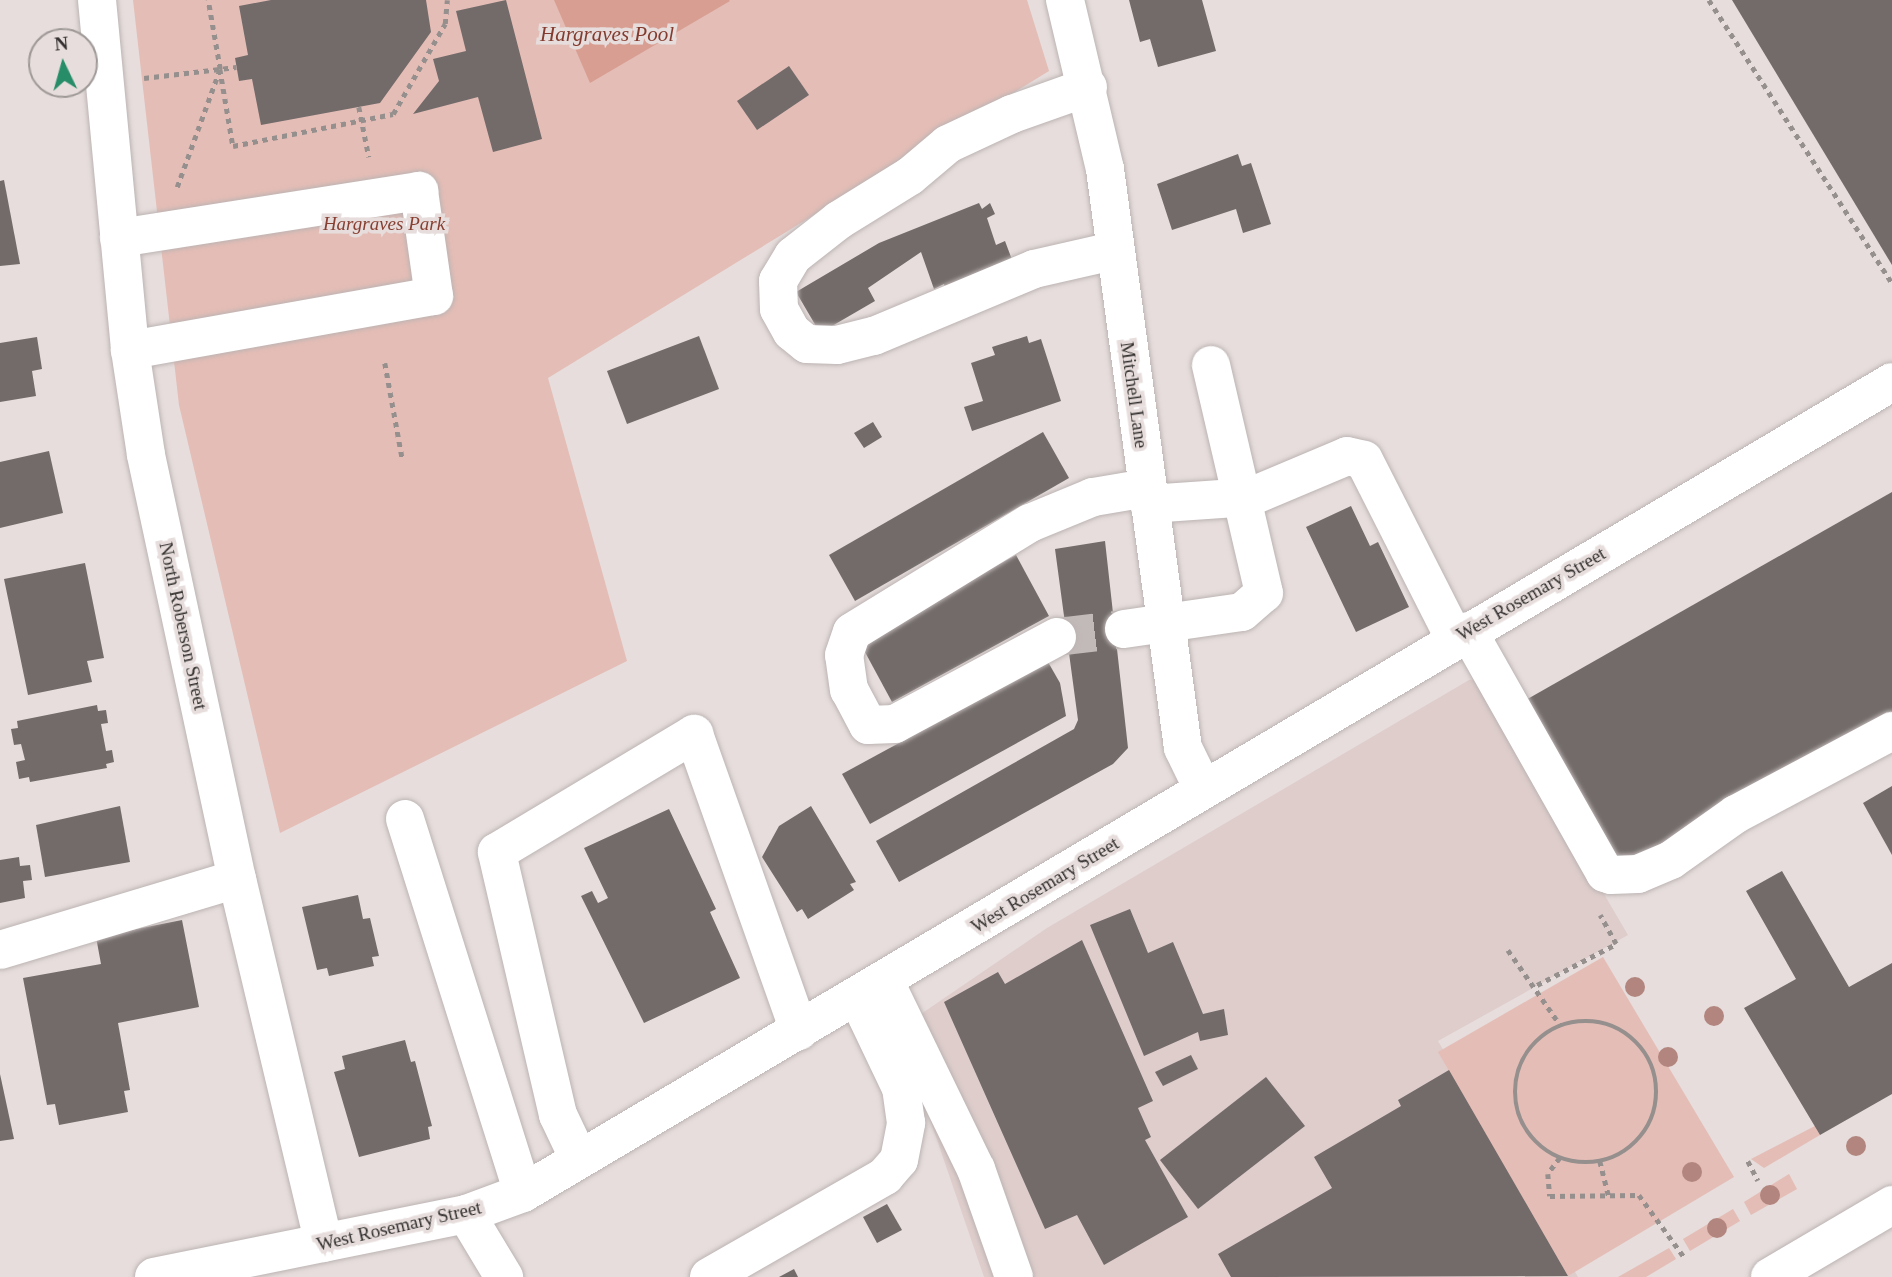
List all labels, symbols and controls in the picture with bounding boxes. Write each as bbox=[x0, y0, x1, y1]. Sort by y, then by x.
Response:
water label: Hargraves Pool bbox=[540, 21, 674, 47]
north arrow bbox=[28, 28, 98, 98]
text: N bbox=[54, 33, 69, 55]
park label: Hargraves Park bbox=[323, 213, 445, 235]
street label: Mitchell Lane bbox=[1115, 340, 1153, 450]
street label: North Roberson Street bbox=[154, 540, 212, 712]
street label: West Rosemary Street bbox=[1452, 542, 1610, 646]
street label: West Rosemary Street bbox=[967, 832, 1123, 938]
street label: West Rosemary Street bbox=[314, 1196, 484, 1256]

